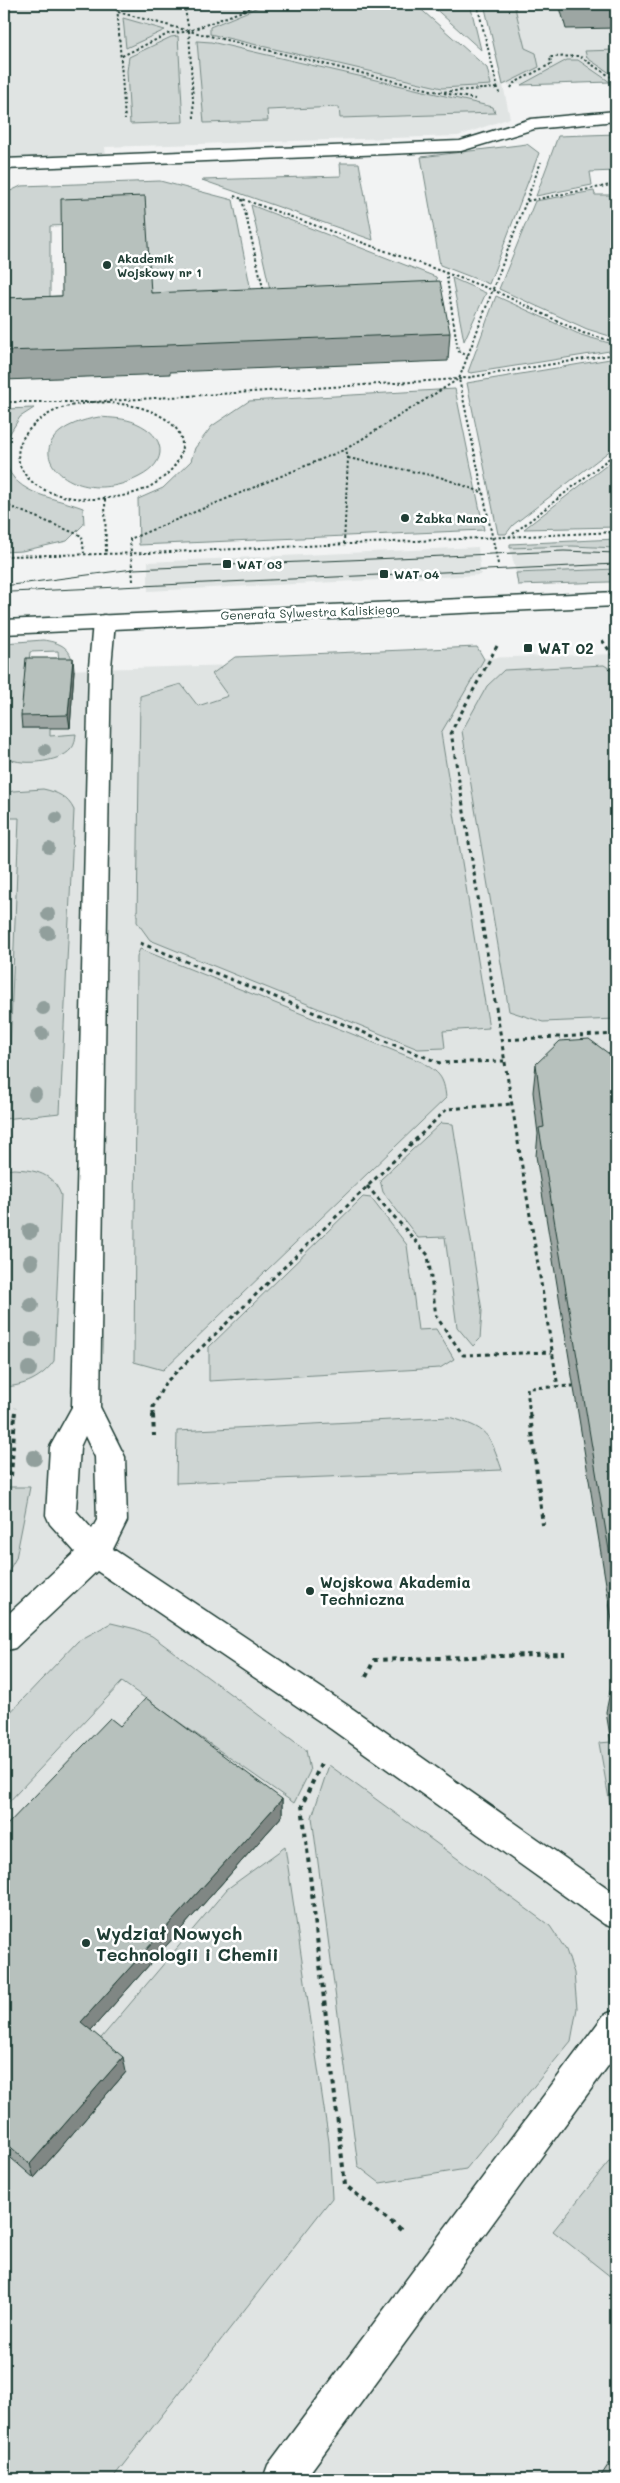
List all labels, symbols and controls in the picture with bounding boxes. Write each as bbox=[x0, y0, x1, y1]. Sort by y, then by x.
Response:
place label: Akademik Wojskowy nr 1 bbox=[117, 250, 202, 280]
marker: Akademik Wojskowy nr 1 bbox=[101, 259, 113, 271]
place label: Żabka Nano bbox=[415, 510, 487, 526]
marker: Żabka Nano bbox=[399, 512, 411, 524]
place label: WAT 03 bbox=[237, 556, 282, 572]
marker: WAT 03 bbox=[221, 558, 233, 570]
place label: WAT 04 bbox=[394, 566, 440, 582]
marker: WAT 04 bbox=[378, 568, 390, 580]
street label: Generała Sylwestra Kaliskiego bbox=[220, 601, 400, 623]
place label: WAT 02 bbox=[538, 638, 594, 658]
marker: WAT 02 bbox=[522, 642, 534, 654]
place label: Wojskowa Akademia Techniczna bbox=[320, 1572, 471, 1609]
marker: Wojskowa Akademia Techniczna bbox=[304, 1585, 316, 1597]
place label: Wydział Nowych Technologii i Chemii bbox=[96, 1921, 279, 1966]
marker: Wydział Nowych Technologii i Chemii bbox=[80, 1937, 92, 1949]

